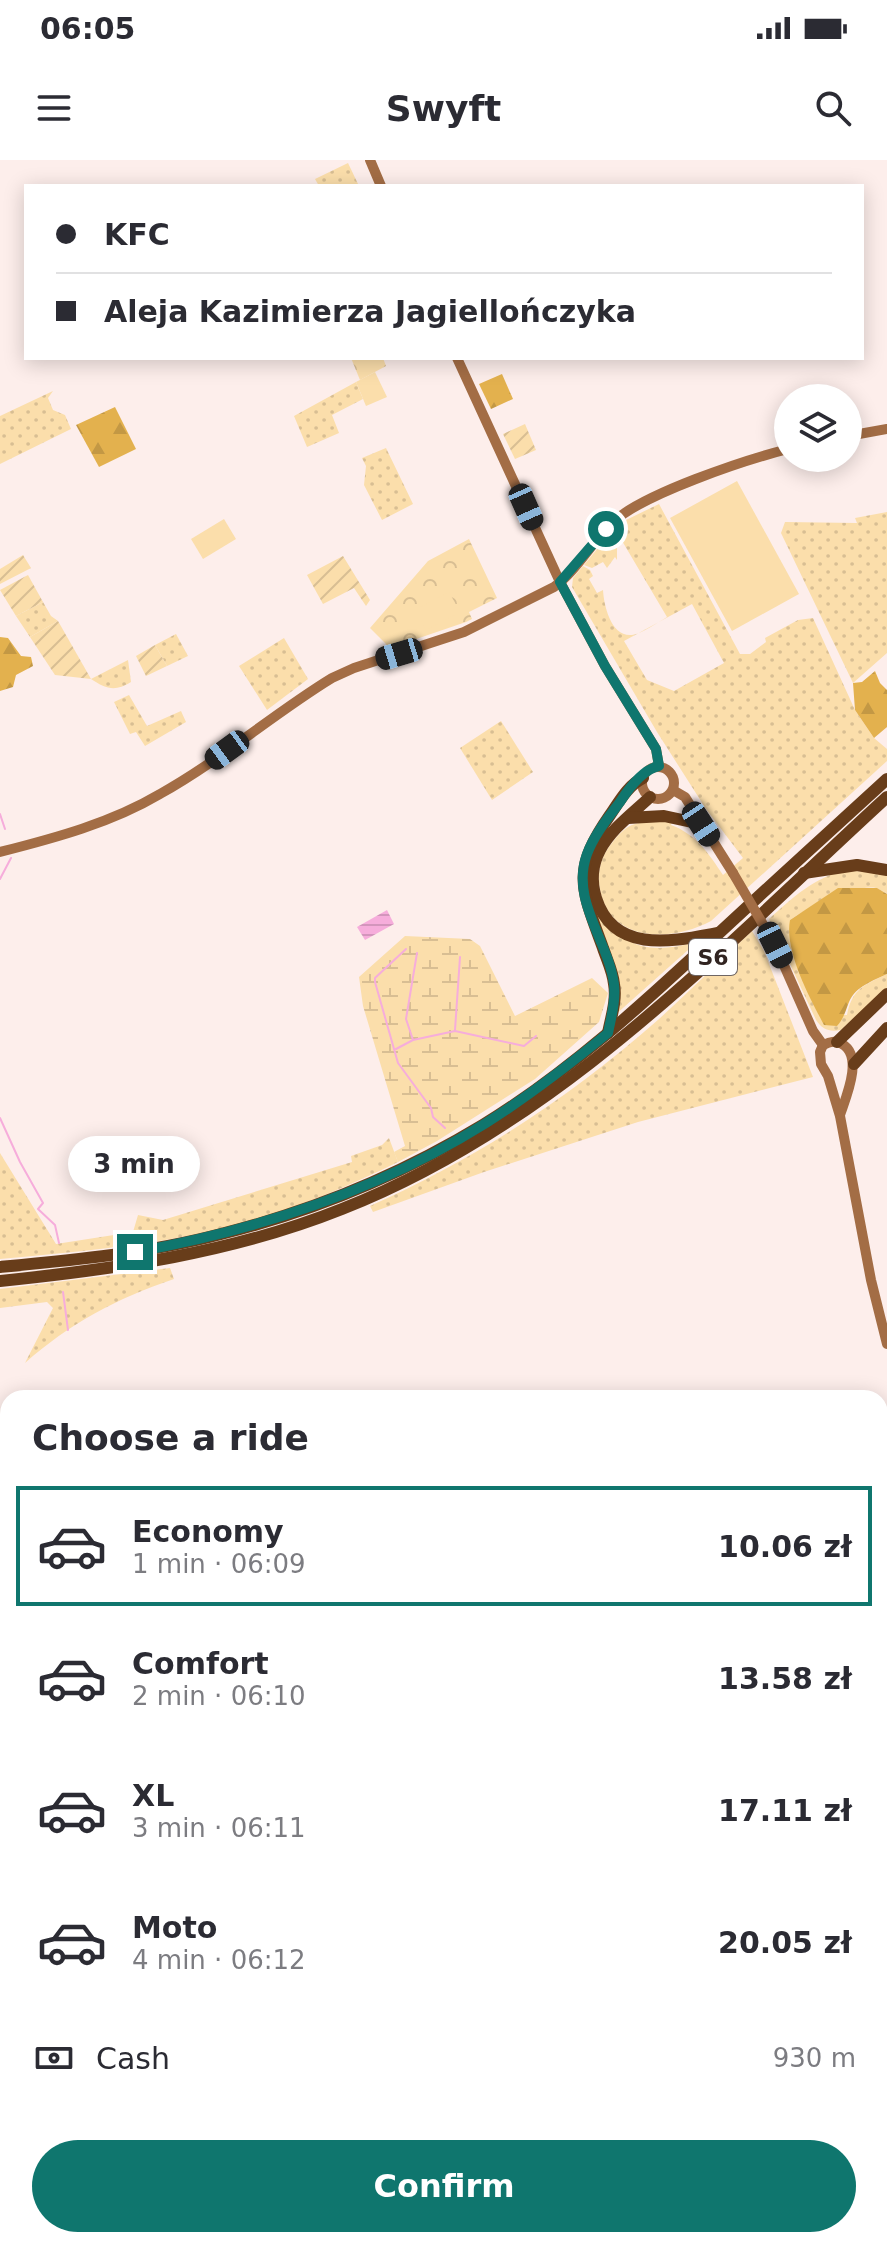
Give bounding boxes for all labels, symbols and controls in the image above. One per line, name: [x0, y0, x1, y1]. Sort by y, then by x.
text: 06:05: [40, 11, 136, 46]
icon: menu: [32, 86, 76, 130]
icon: search: [811, 86, 855, 130]
text: Swyft: [386, 88, 501, 129]
text: KFC: [104, 217, 170, 252]
text: Aleja Kazimierza Jagiellończyka: [104, 294, 636, 329]
map controls: [774, 384, 862, 472]
button: layers: [774, 384, 862, 472]
car: [505, 480, 547, 534]
route start: [588, 511, 624, 547]
car: [373, 636, 425, 672]
car: [201, 726, 253, 774]
car: [678, 797, 724, 851]
car: [754, 918, 796, 972]
road number: S6: [689, 939, 737, 975]
callout: 3 min: [69, 1136, 201, 1192]
text: 3 min: [93, 1149, 175, 1179]
route end: [117, 1234, 153, 1270]
text: Choose a ride: [32, 1417, 309, 1458]
icon: car: [36, 1510, 108, 1582]
text: Economy: [132, 1514, 284, 1549]
text: 10.06 zł: [718, 1529, 852, 1564]
text: 1 min · 06:09: [132, 1549, 306, 1579]
icon: car: [36, 1642, 108, 1714]
text: Comfort: [132, 1646, 269, 1681]
text: 13.58 zł: [718, 1661, 852, 1696]
text: 2 min · 06:10: [132, 1681, 306, 1711]
icon: car: [36, 1774, 108, 1846]
text: XL: [132, 1778, 174, 1813]
text: 17.11 zł: [718, 1793, 852, 1828]
text: 3 min · 06:11: [132, 1813, 306, 1843]
icon: car: [36, 1906, 108, 1978]
text: Moto: [132, 1910, 217, 1945]
text: 20.05 zł: [718, 1925, 852, 1960]
text: 4 min · 06:12: [132, 1945, 306, 1975]
icon: cash: [32, 2036, 76, 2080]
text: Cash: [96, 2041, 170, 2076]
text: 930 m: [773, 2043, 856, 2073]
button: Confirm: [32, 2140, 856, 2232]

